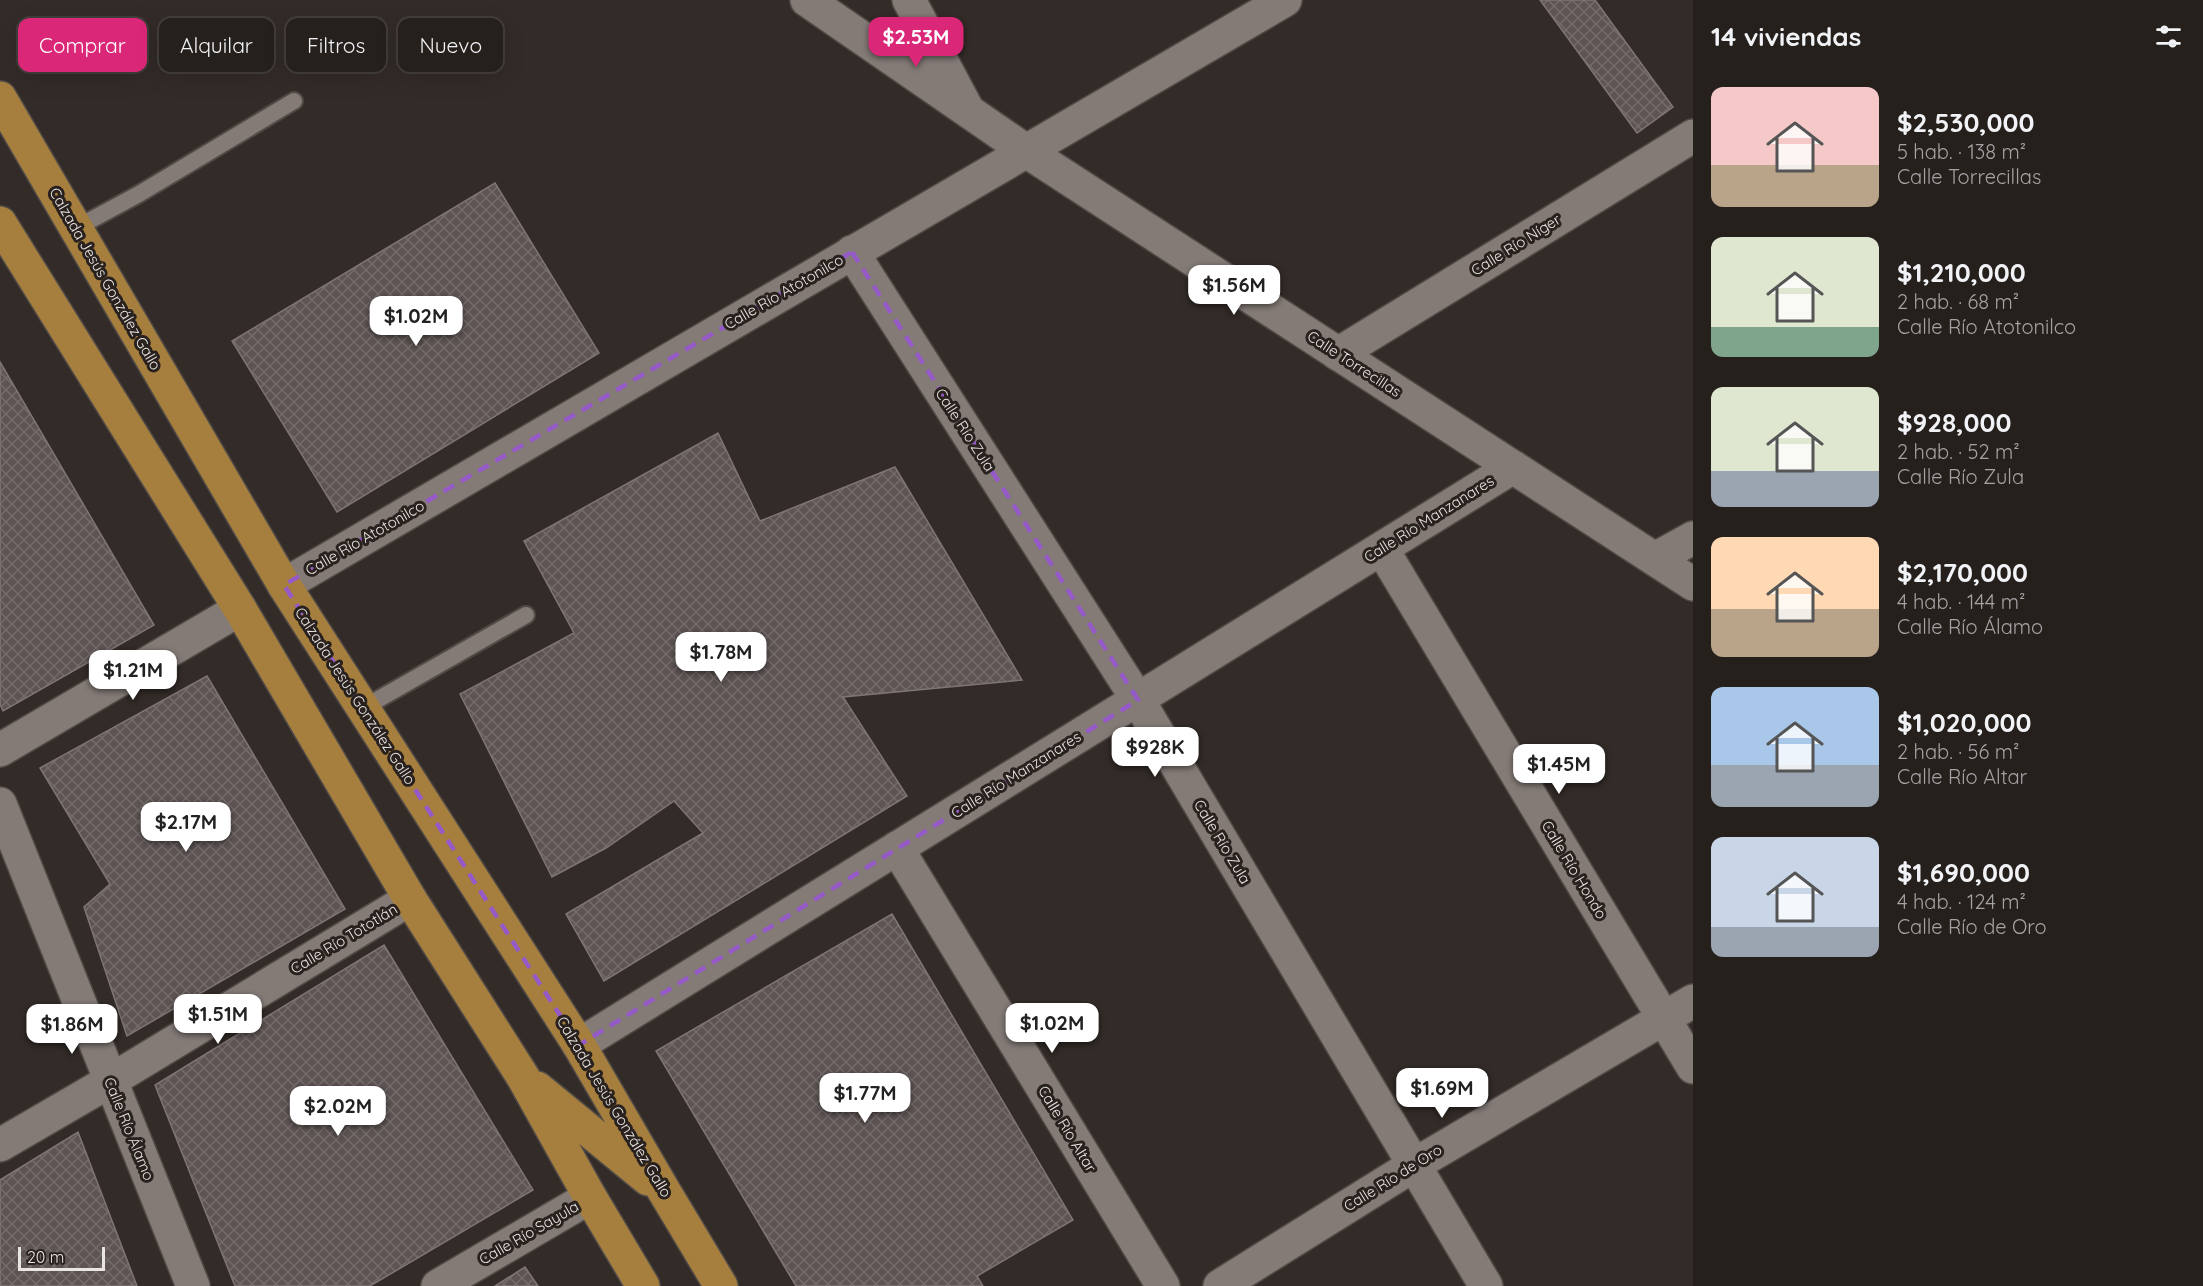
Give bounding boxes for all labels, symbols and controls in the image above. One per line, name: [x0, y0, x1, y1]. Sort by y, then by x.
pin: $2.53M: [867, 17, 965, 68]
chip: Comprar: [18, 18, 147, 72]
chip: Alquilar: [159, 18, 274, 72]
chip: Filtros: [286, 18, 386, 72]
chip: Nuevo: [398, 18, 503, 72]
text: 14 viviendas: [1711, 20, 1861, 53]
icon: filters: [2152, 20, 2185, 53]
text: $2.53M: [883, 24, 949, 49]
text: $2,530,000: [1897, 106, 2034, 139]
icon: home: [1759, 111, 1831, 183]
text: 5 hab. · 138 m²: [1897, 139, 2026, 164]
text: Calle Torrecillas: [1897, 164, 2041, 189]
street label: Calzada Jesús González Gallo: [45, 184, 166, 373]
street label: Calle Río Níger: [1467, 209, 1564, 280]
street label: Calle Río Atotonilco: [721, 250, 847, 333]
text: $1,210,000: [1897, 256, 2026, 289]
icon: home: [1759, 261, 1831, 333]
pin: $1.56M: [1185, 265, 1283, 316]
text: $1.56M: [1202, 272, 1266, 297]
text: 2 hab. · 68 m²: [1897, 289, 2019, 314]
pin: $1.02M: [367, 296, 465, 347]
text: $1.02M: [384, 303, 448, 328]
text: Calle Río Atotonilco: [1897, 314, 2076, 339]
street label: Calle Torrecillas: [1304, 326, 1405, 401]
street label: Calle Río Zula: [932, 385, 999, 475]
text: $928,000: [1897, 406, 2011, 439]
icon: home: [1759, 411, 1831, 483]
text: 2 hab. · 52 m²: [1897, 439, 2020, 464]
text: Calle Río Zula: [1897, 464, 2024, 489]
street label: Calle Río Manzanares: [1360, 471, 1497, 566]
street label: Calle Río Atotonilco: [302, 496, 428, 579]
text: $2,170,000: [1897, 556, 2028, 589]
icon: home: [1759, 561, 1831, 633]
text: 4 hab. · 144 m²: [1897, 589, 2025, 614]
street label: Calzada Jesús González Gallo: [291, 603, 420, 788]
text: Calle Río Álamo: [1897, 614, 2043, 639]
pin: $1.78M: [672, 632, 770, 683]
text: $1.78M: [689, 639, 753, 664]
pin: $1.21M: [84, 650, 182, 701]
text: $1.21M: [103, 657, 163, 682]
text: $1,020,000: [1897, 706, 2032, 739]
icon: home: [1759, 711, 1831, 783]
street label: Calle Río Manzanares: [947, 727, 1084, 822]
pin: $928K: [1113, 727, 1197, 778]
text: $928K: [1126, 734, 1184, 759]
text: 2 hab. · 56 m²: [1897, 739, 2019, 764]
pin: $1.45M: [1510, 744, 1608, 795]
text: $1.45M: [1527, 751, 1591, 776]
text: Calle Río Altar: [1897, 764, 2027, 789]
street label: Calle Río Zula: [1190, 796, 1255, 887]
pin: $2.17M: [137, 802, 235, 853]
text: $2.17M: [155, 809, 217, 834]
street label: Calle Río Hondo: [1538, 817, 1611, 922]
text: $1,690,000: [1897, 856, 2030, 889]
icon: home: [1759, 861, 1831, 933]
text: 4 hab. · 124 m²: [1897, 889, 2026, 914]
street label: Calle Río Tototlán: [287, 899, 401, 978]
text: Calle Río de Oro: [1897, 914, 2047, 939]
pin: $1.51M: [169, 994, 267, 1045]
text: $1.51M: [188, 1001, 248, 1026]
pin: $1.02M: [1003, 1003, 1101, 1054]
pin: $1.86M: [23, 1004, 121, 1055]
text: $1.02M: [1020, 1010, 1084, 1035]
text: $1.86M: [40, 1011, 104, 1036]
street label: Calzada Jesús González Gallo: [553, 1013, 676, 1201]
pin: $1.69M: [1393, 1068, 1491, 1119]
pin: $1.77M: [816, 1073, 914, 1124]
street label: Calle Río Álamo: [100, 1074, 159, 1183]
text: $1.69M: [1410, 1075, 1474, 1100]
text: $1.77M: [833, 1080, 897, 1105]
street label: Calle Río Altar: [1034, 1082, 1101, 1176]
pin: $2.02M: [289, 1086, 387, 1137]
text: $2.02M: [304, 1093, 372, 1118]
street label: Calle Río de Oro: [1340, 1140, 1445, 1215]
street label: Calle Río Sayula: [476, 1196, 582, 1269]
scale bar: [18, 1244, 105, 1272]
text: 20 m: [27, 1247, 64, 1267]

